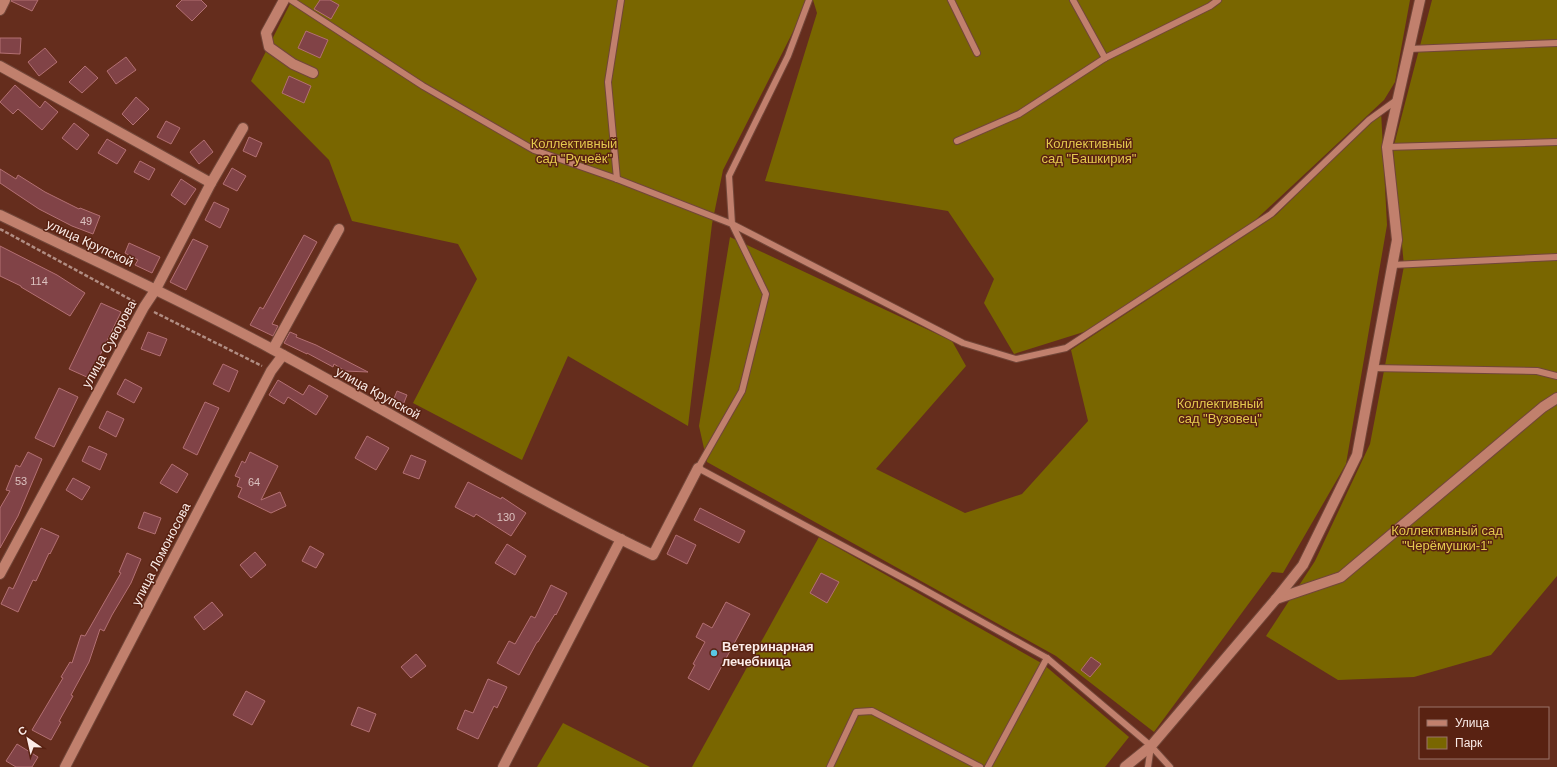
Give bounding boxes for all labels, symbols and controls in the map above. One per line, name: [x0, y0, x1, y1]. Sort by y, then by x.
park label: Коллективный сад "Ручеёк": [531, 136, 617, 166]
park label: Коллективный сад "Башкирия": [1042, 136, 1137, 166]
house number: 49: [80, 215, 92, 227]
street label: улица Крупской: [44, 216, 136, 270]
house number: 114: [30, 275, 48, 287]
street label: улица Суворова: [79, 297, 140, 390]
street label: улица Крупской: [333, 364, 423, 422]
park label: Коллективный сад "Вузовец": [1177, 396, 1263, 426]
house number: 53: [15, 475, 27, 487]
house number: 64: [248, 476, 260, 488]
street label: улица Ломоносова: [129, 499, 194, 608]
house number: 130: [497, 511, 515, 523]
park label: Коллективный сад "Черёмушки-1": [1391, 523, 1503, 553]
place label: Ветеринарная лечебница: [722, 639, 814, 669]
marker: Ветеринарная лечебница: [709, 648, 719, 658]
legend: [1419, 707, 1549, 759]
text: Улица: [1455, 716, 1489, 730]
north arrow: [8, 719, 48, 759]
text: С: [16, 723, 29, 738]
text: Парк: [1455, 736, 1483, 750]

